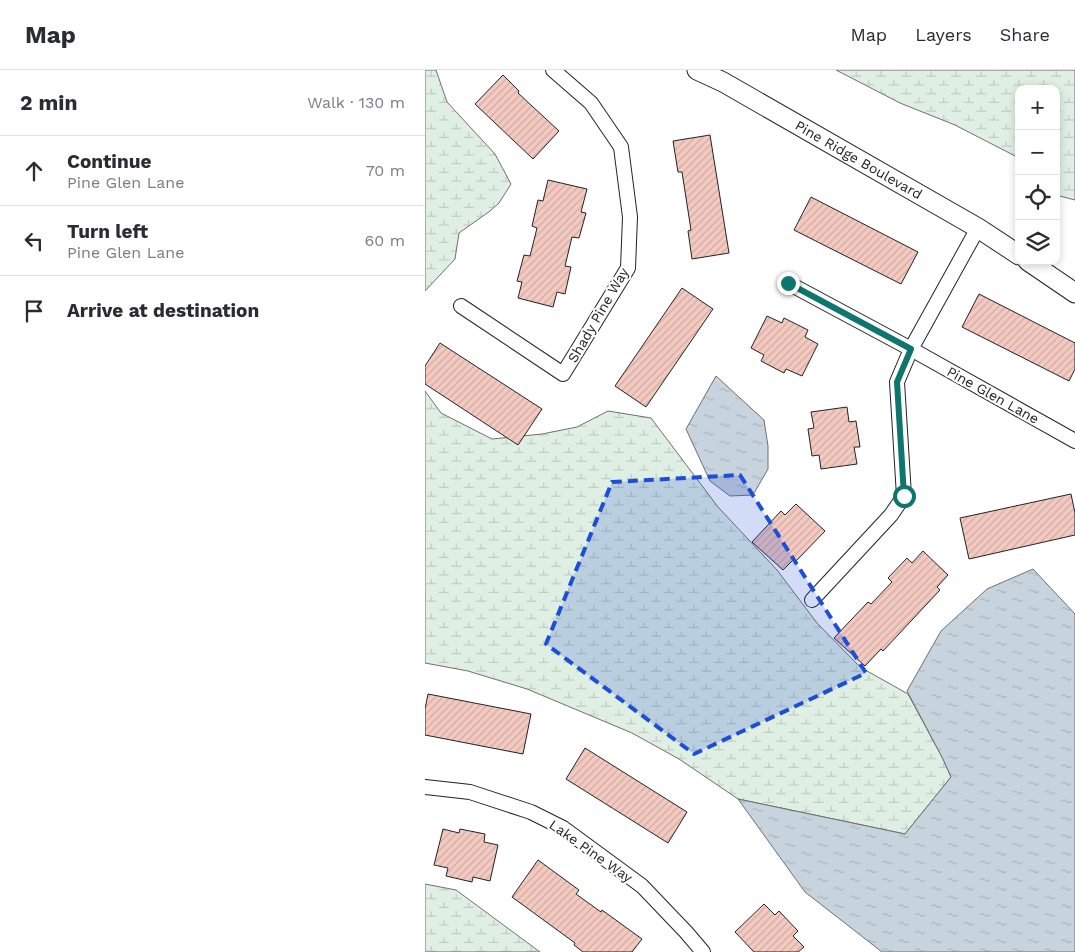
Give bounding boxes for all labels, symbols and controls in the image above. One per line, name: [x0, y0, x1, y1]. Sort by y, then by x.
text: Map: [25, 21, 76, 49]
text: Map: [850, 24, 887, 45]
text: Layers: [915, 24, 972, 45]
text: Share: [1000, 24, 1050, 45]
map controls: [1015, 85, 1060, 265]
button: +: [1015, 85, 1060, 130]
text: 2 min: [20, 90, 77, 115]
text: Walk · 130 m: [307, 93, 405, 112]
street label: Pine Ridge Boulevard: [792, 117, 925, 202]
button: −: [1015, 130, 1060, 175]
text: Continue: [67, 150, 151, 173]
icon: ahead: [20, 157, 48, 185]
text: 70 m: [366, 161, 405, 180]
text: Pine Glen Lane: [67, 173, 184, 192]
button: locate: [1015, 175, 1060, 220]
text: Turn left: [67, 220, 148, 243]
button: layers: [1015, 220, 1060, 265]
icon: left: [20, 227, 48, 255]
text: 60 m: [365, 231, 405, 250]
text: Pine Glen Lane: [67, 243, 184, 262]
street label: Shady Pine Way: [564, 264, 632, 365]
route end: [777, 272, 800, 295]
icon: arrive: [20, 297, 48, 325]
text: Arrive at destination: [67, 299, 259, 322]
street label: Pine Glen Lane: [944, 363, 1042, 427]
route start: [893, 485, 916, 508]
street label: Lake Pine Way: [546, 816, 636, 886]

